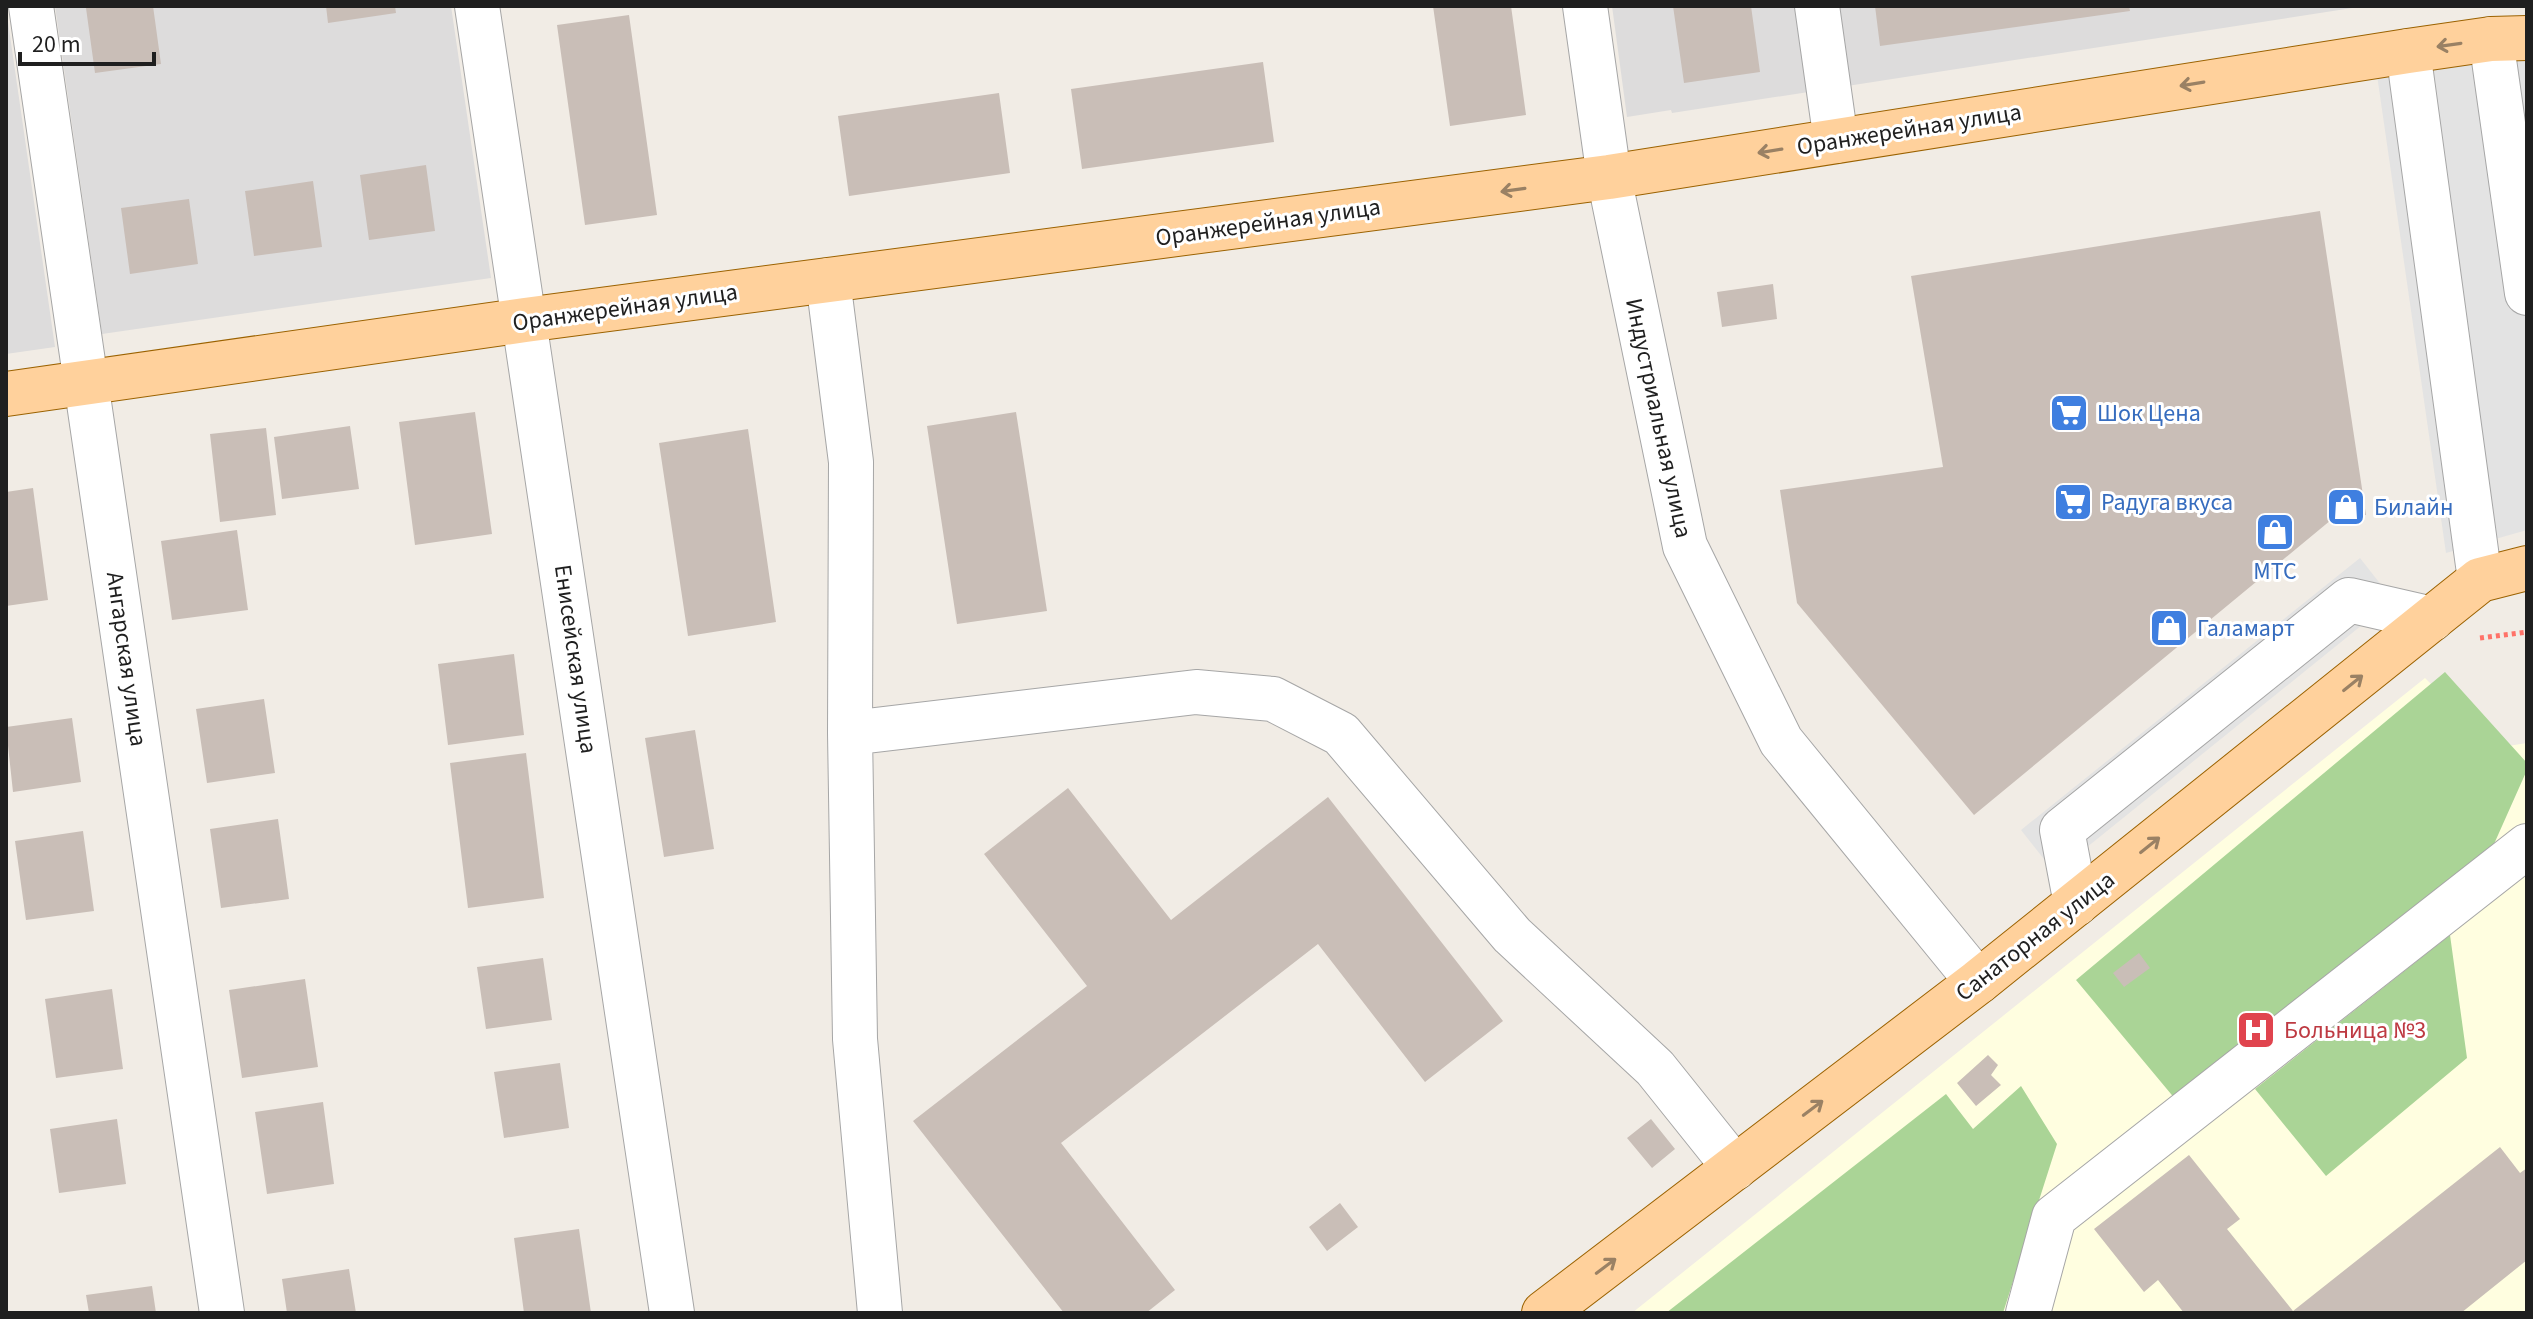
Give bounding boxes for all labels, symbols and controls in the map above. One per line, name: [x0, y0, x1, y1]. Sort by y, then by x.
scale bar: [20, 16, 154, 66]
text: 20 m: [32, 27, 81, 62]
one-way arrow: [2437, 38, 2463, 53]
one-way arrow: [2180, 78, 2206, 93]
street label: Оранжерейная улица: [1794, 94, 2024, 165]
one-way arrow: [1758, 145, 1783, 160]
one-way arrow: [1501, 183, 1526, 198]
street label: Оранжерейная улица: [1153, 189, 1383, 256]
street label: Оранжерейная улица: [510, 274, 740, 341]
street label: Индустриальная улица: [1616, 295, 1701, 541]
supermarket icon: Шок Цена: [2048, 392, 2090, 434]
place label: Шок Цена: [2097, 396, 2201, 431]
supermarket icon: Радуга вкуса: [2052, 481, 2094, 523]
place label: Радуга вкуса: [2101, 485, 2233, 520]
shop icon: Билайн: [2325, 486, 2367, 528]
place label: Билайн: [2374, 490, 2453, 525]
shop icon: МТС: [2254, 511, 2296, 553]
place label: МТС: [2253, 554, 2297, 589]
street label: Енисейская улица: [545, 562, 606, 756]
street label: Ангарская улица: [97, 570, 156, 749]
shop icon: Галамарт: [2148, 607, 2190, 649]
place label: Галамарт: [2197, 611, 2295, 646]
one-way arrow: [2342, 674, 2363, 691]
one-way arrow: [2139, 836, 2160, 853]
street label: Санаторная улица: [1948, 863, 2122, 1010]
hospital icon: Больница №3: [2235, 1009, 2277, 1051]
place label: Больница №3: [2284, 1013, 2426, 1048]
one-way arrow: [1801, 1100, 1823, 1117]
one-way arrow: [1595, 1257, 1616, 1274]

